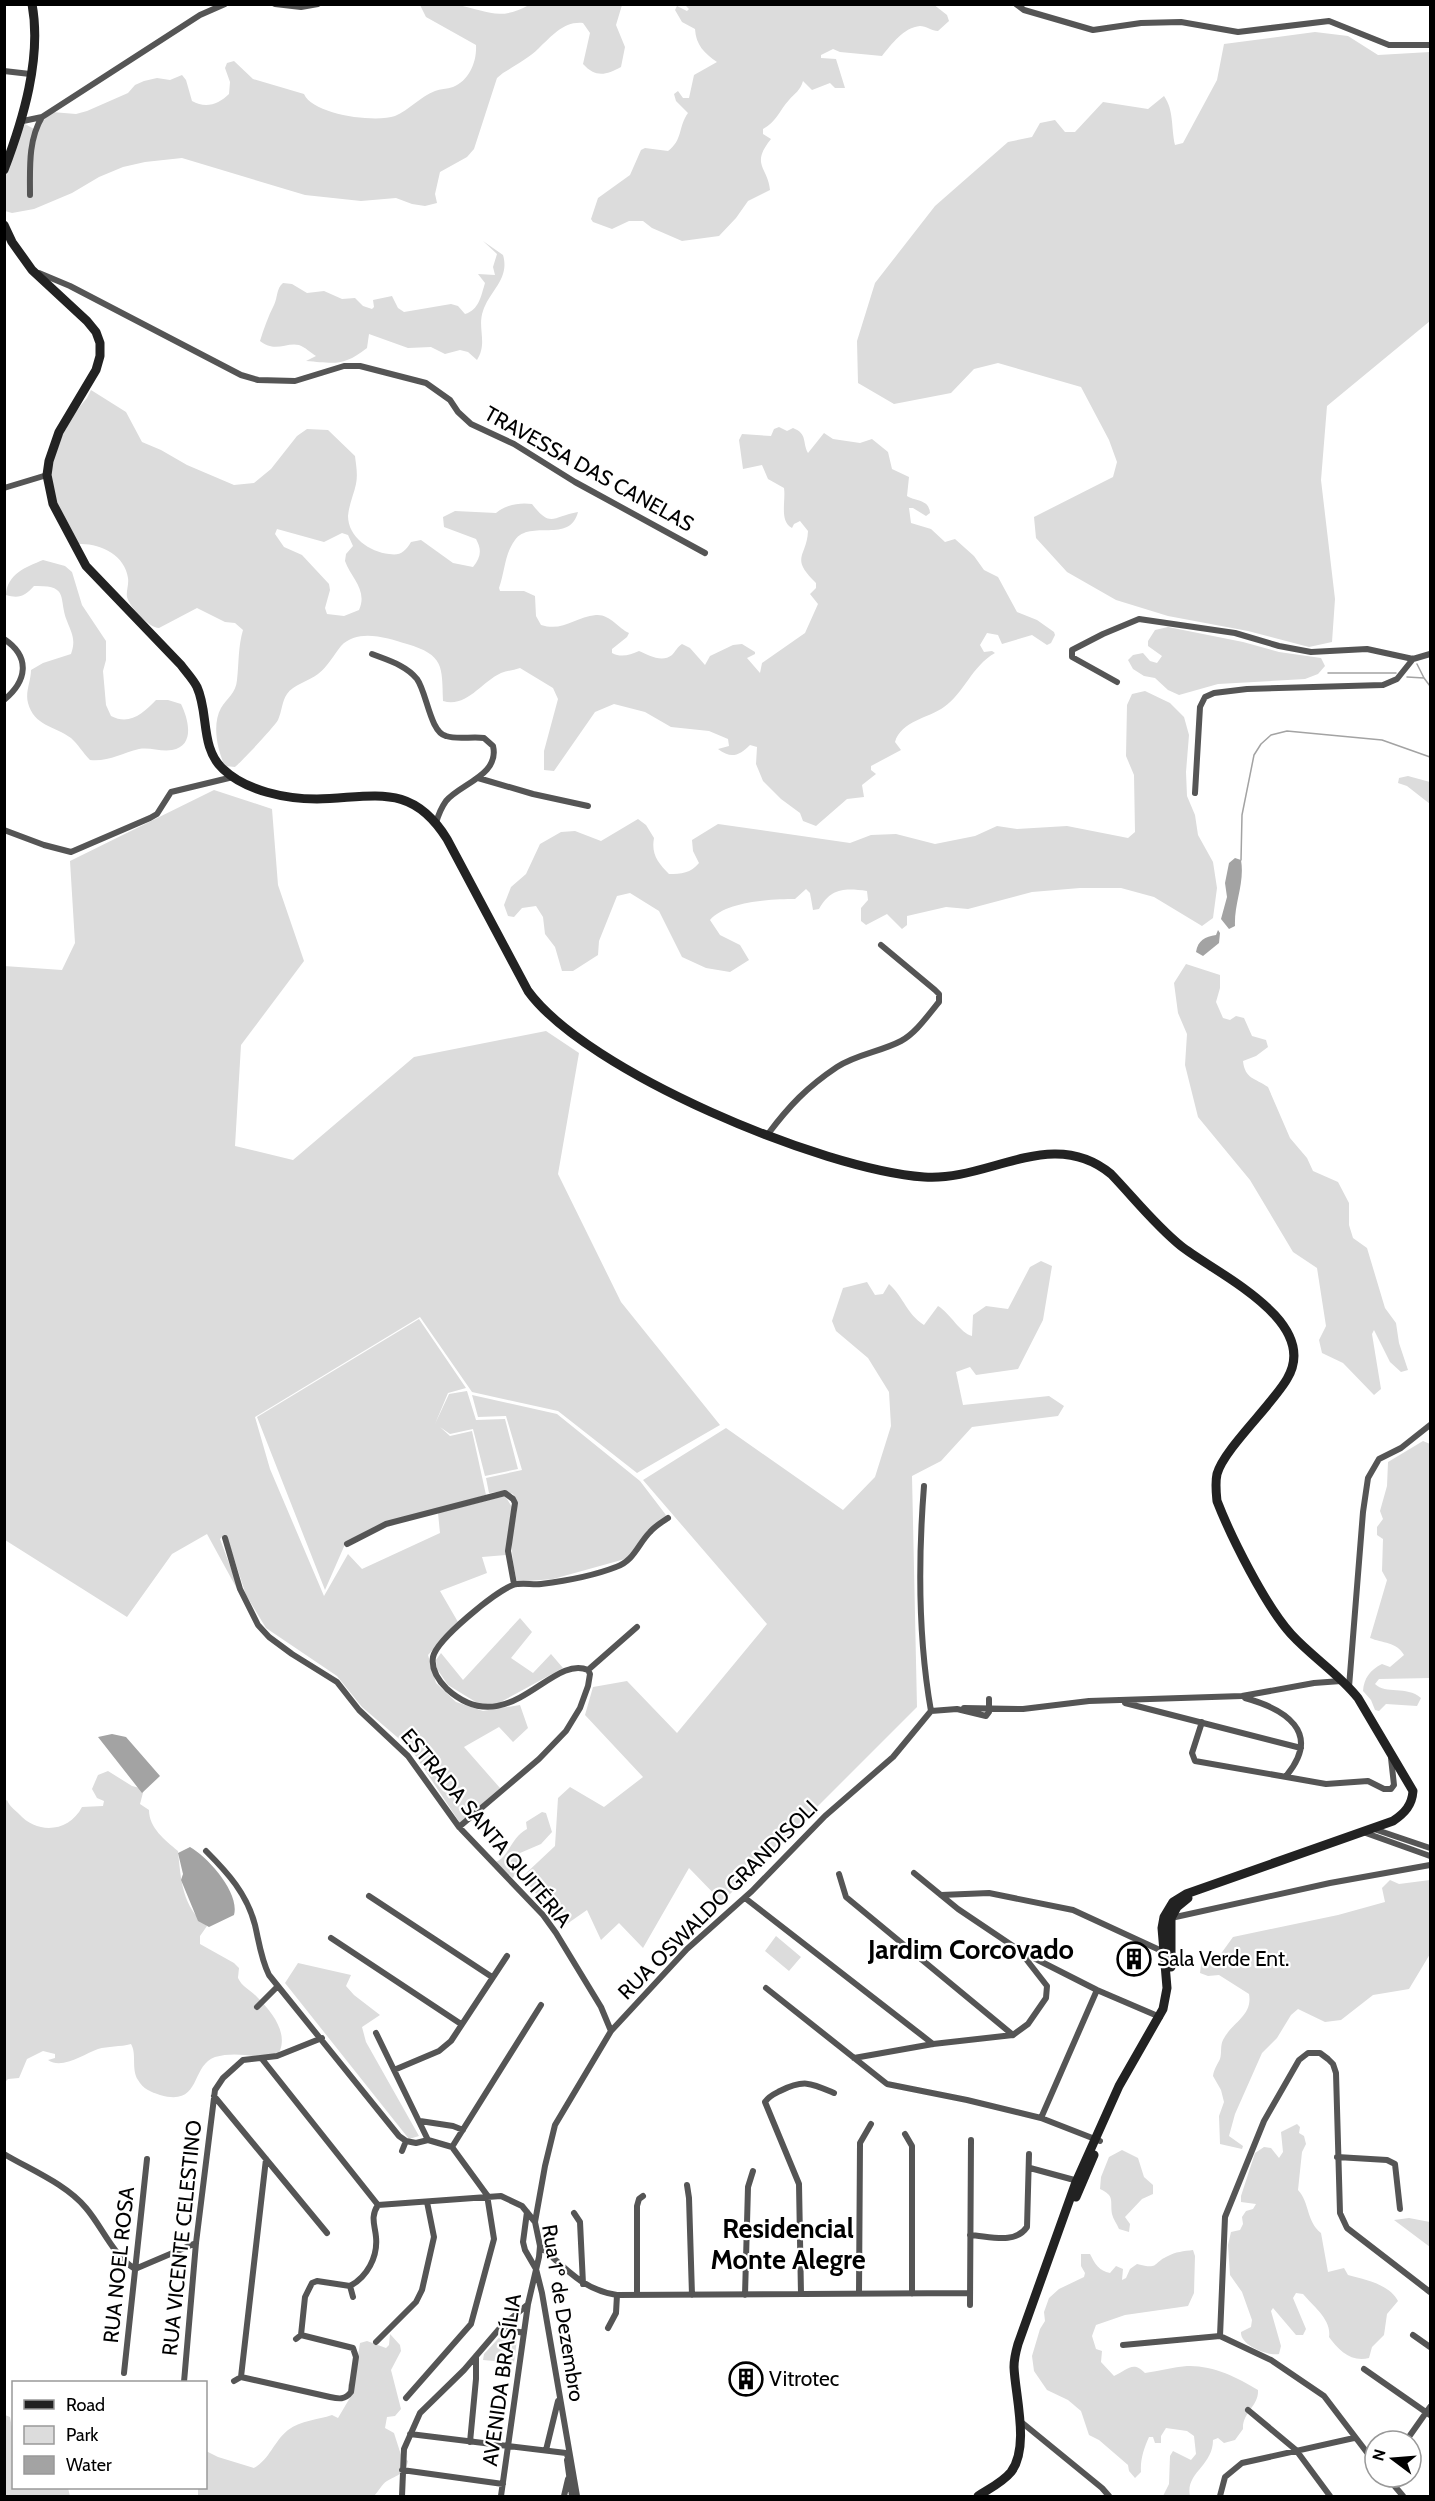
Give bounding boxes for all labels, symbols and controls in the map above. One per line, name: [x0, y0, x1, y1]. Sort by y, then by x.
street label: TRAVESSA DAS CANELAS: [480, 401, 698, 537]
street label: ESTRADA SANTA QUITÉRIA: [396, 1723, 577, 1932]
street label: RUA OSWALDO GRANDISOLI: [613, 1795, 823, 2005]
district label: Jardim Corcovado: [867, 1933, 1074, 1966]
building icon: Sala Verde Ent.: [1116, 1941, 1152, 1977]
place label: Sala Verde Ent.: [1157, 1946, 1289, 1971]
street label: RUA VICENTE CELESTINO: [157, 2119, 206, 2357]
street label: RUA NOEL ROSA: [98, 2185, 139, 2344]
district label: Residencial Monte Alegre: [710, 2212, 866, 2276]
street label: Rua 1º de Dezembro: [537, 2223, 590, 2403]
street label: AVENIDA BRASÍLIA: [477, 2292, 526, 2468]
building icon: Vitrotec: [728, 2361, 764, 2397]
place label: Vitrotec: [769, 2366, 839, 2391]
legend: [12, 2381, 207, 2489]
text: Road: [66, 2394, 105, 2416]
text: Park: [66, 2424, 99, 2446]
north arrow: [1363, 2429, 1423, 2489]
text: N: [1368, 2447, 1390, 2463]
text: Water: [66, 2454, 112, 2476]

